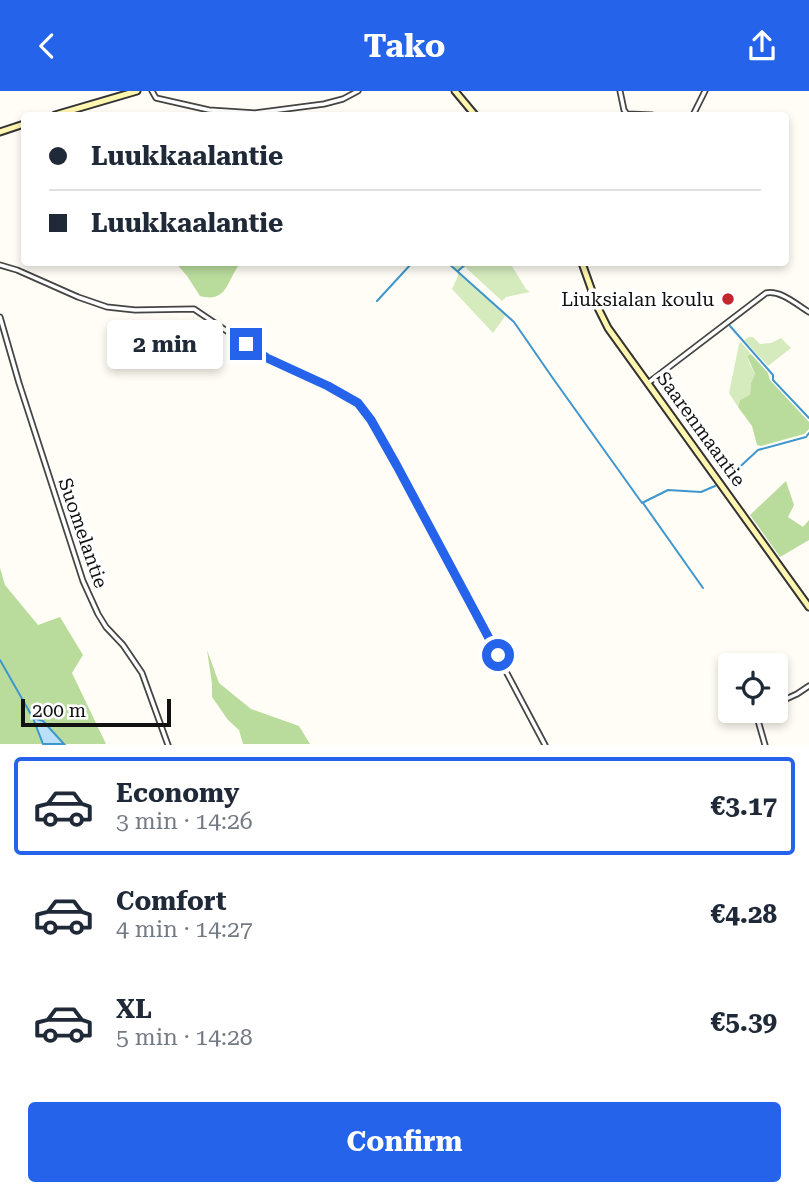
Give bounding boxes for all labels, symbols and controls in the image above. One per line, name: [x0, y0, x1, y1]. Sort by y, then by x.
icon: back: [28, 27, 66, 65]
text: Tako: [364, 27, 445, 65]
icon: share: [743, 27, 781, 65]
text: Luukkaalantie: [91, 141, 283, 171]
text: Luukkaalantie: [91, 208, 283, 238]
place label: Liuksialan koulu: [561, 288, 714, 311]
marker: Liuksialan koulu: [720, 291, 736, 307]
callout: 2 min: [106, 320, 222, 369]
route end: [230, 328, 262, 360]
text: 2 min: [133, 331, 197, 358]
street label: Saarenmaantie: [652, 367, 750, 491]
street label: Suomelantie: [53, 475, 113, 591]
route start: [482, 639, 514, 671]
map controls: [718, 653, 788, 723]
button: locate: [718, 653, 788, 723]
scale bar: [21, 695, 172, 727]
text: 200 m: [32, 699, 86, 722]
icon: car: [32, 775, 95, 838]
text: Economy: [116, 778, 239, 808]
text: €3.17: [711, 791, 777, 821]
text: 3 min · 14:26: [116, 808, 253, 835]
icon: car: [32, 883, 95, 946]
text: Comfort: [116, 886, 226, 916]
text: €4.28: [711, 899, 777, 929]
text: 4 min · 14:27: [116, 916, 253, 943]
icon: car: [32, 991, 95, 1054]
text: XL: [116, 994, 152, 1024]
text: €5.39: [711, 1007, 777, 1037]
text: 5 min · 14:28: [116, 1024, 253, 1051]
button: Confirm: [28, 1102, 781, 1182]

